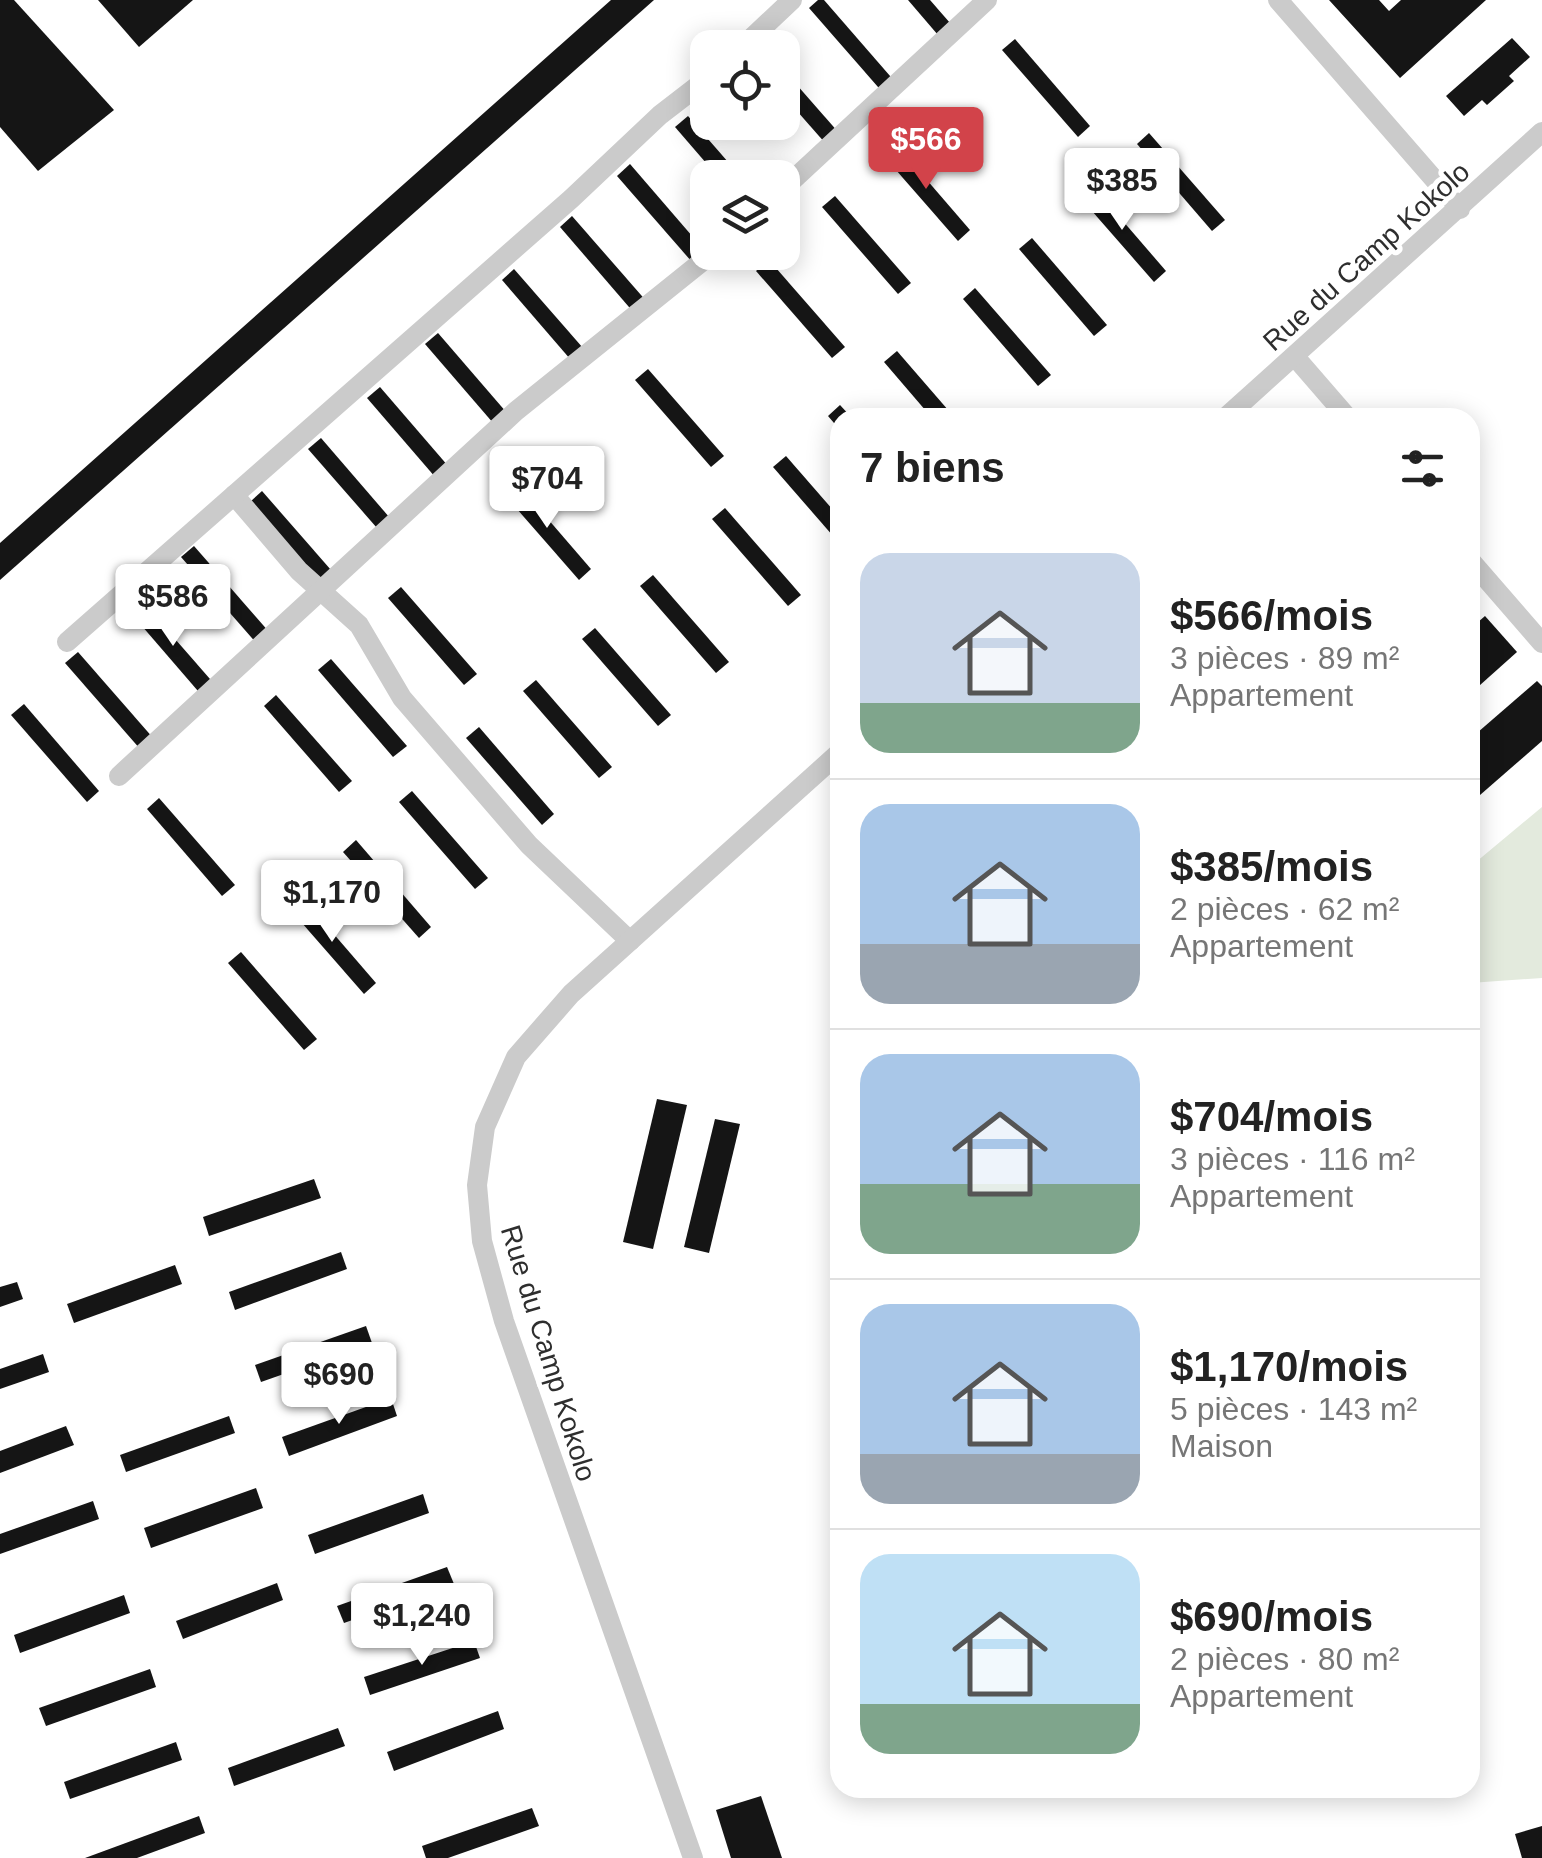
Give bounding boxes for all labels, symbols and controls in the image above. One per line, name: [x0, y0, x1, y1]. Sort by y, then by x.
map controls: [690, 30, 800, 270]
button: locate: [690, 30, 800, 140]
pin: $566: [867, 107, 985, 192]
text: $566: [890, 121, 962, 157]
pin: $385: [1063, 148, 1181, 233]
street label: Rue du Camp Kokolo: [1257, 156, 1476, 357]
button: layers: [690, 160, 800, 270]
text: $385: [1086, 162, 1158, 198]
icon: filters: [1395, 441, 1450, 496]
text: 7 biens: [860, 444, 1005, 491]
pin: $704: [488, 446, 606, 531]
text: $704: [511, 460, 583, 496]
pin: $586: [114, 564, 232, 649]
text: $586: [137, 578, 209, 614]
text: $566/mois: [1170, 592, 1373, 639]
icon: home: [940, 593, 1060, 713]
text: 3 pièces · 89 m²: [1170, 640, 1399, 676]
text: Appartement: [1170, 677, 1353, 713]
text: $385/mois: [1170, 843, 1373, 890]
icon: home: [940, 844, 1060, 964]
pin: $1,170: [251, 860, 413, 945]
text: $1,170: [283, 874, 381, 910]
text: 2 pièces · 62 m²: [1170, 891, 1399, 927]
text: Appartement: [1170, 928, 1353, 964]
text: $704/mois: [1170, 1093, 1373, 1140]
icon: home: [940, 1094, 1060, 1214]
text: 3 pièces · 116 m²: [1170, 1141, 1415, 1177]
text: Appartement: [1170, 1178, 1353, 1214]
street label: Rue du Camp Kokolo: [495, 1221, 602, 1485]
pin: $690: [280, 1342, 398, 1427]
text: $1,170/mois: [1170, 1343, 1408, 1390]
icon: home: [940, 1344, 1060, 1464]
text: $690: [303, 1356, 375, 1392]
text: 5 pièces · 143 m²: [1170, 1391, 1417, 1427]
text: Maison: [1170, 1428, 1273, 1464]
pin: $1,240: [341, 1583, 503, 1668]
text: $690/mois: [1170, 1593, 1373, 1640]
icon: home: [940, 1594, 1060, 1714]
text: $1,240: [373, 1597, 471, 1633]
text: 2 pièces · 80 m²: [1170, 1641, 1399, 1677]
text: Appartement: [1170, 1678, 1353, 1714]

